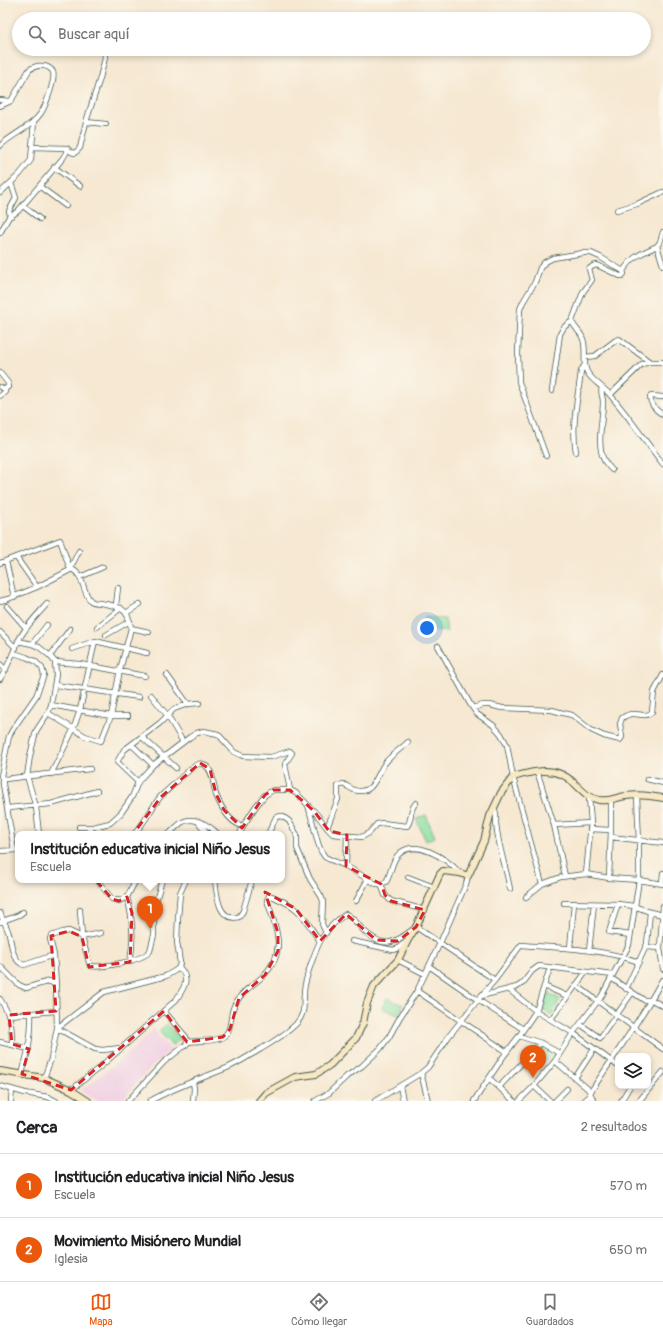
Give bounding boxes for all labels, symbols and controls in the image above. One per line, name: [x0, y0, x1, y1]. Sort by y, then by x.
search box: [12, 12, 651, 56]
icon: search: [26, 23, 48, 45]
text: Buscar aquí: [58, 25, 130, 44]
your location: [417, 618, 437, 638]
popup: [15, 831, 285, 883]
text: Institución educativa inicial Niño Jesus: [30, 840, 270, 859]
text: Escuela: [30, 859, 71, 875]
pin: 1: [137, 896, 163, 929]
pin: 2: [520, 1045, 546, 1078]
map controls: [615, 1053, 651, 1089]
button: layers: [615, 1053, 651, 1089]
text: Cerca: [16, 1117, 57, 1138]
text: 2 resultados: [581, 1119, 647, 1135]
text: Institución educativa inicial Niño Jesus: [54, 1168, 294, 1187]
text: 1: [26, 1178, 32, 1194]
text: 570 m: [610, 1178, 647, 1194]
text: Escuela: [54, 1187, 95, 1203]
text: Movimiento Misiónero Mundial: [54, 1232, 241, 1251]
text: 2: [25, 1242, 33, 1258]
text: 650 m: [609, 1242, 647, 1258]
text: Iglesia: [54, 1251, 88, 1267]
tab: Mapa: [89, 1291, 113, 1328]
tab: Cómo llegar: [291, 1291, 347, 1328]
tab: Guardados: [526, 1291, 574, 1328]

